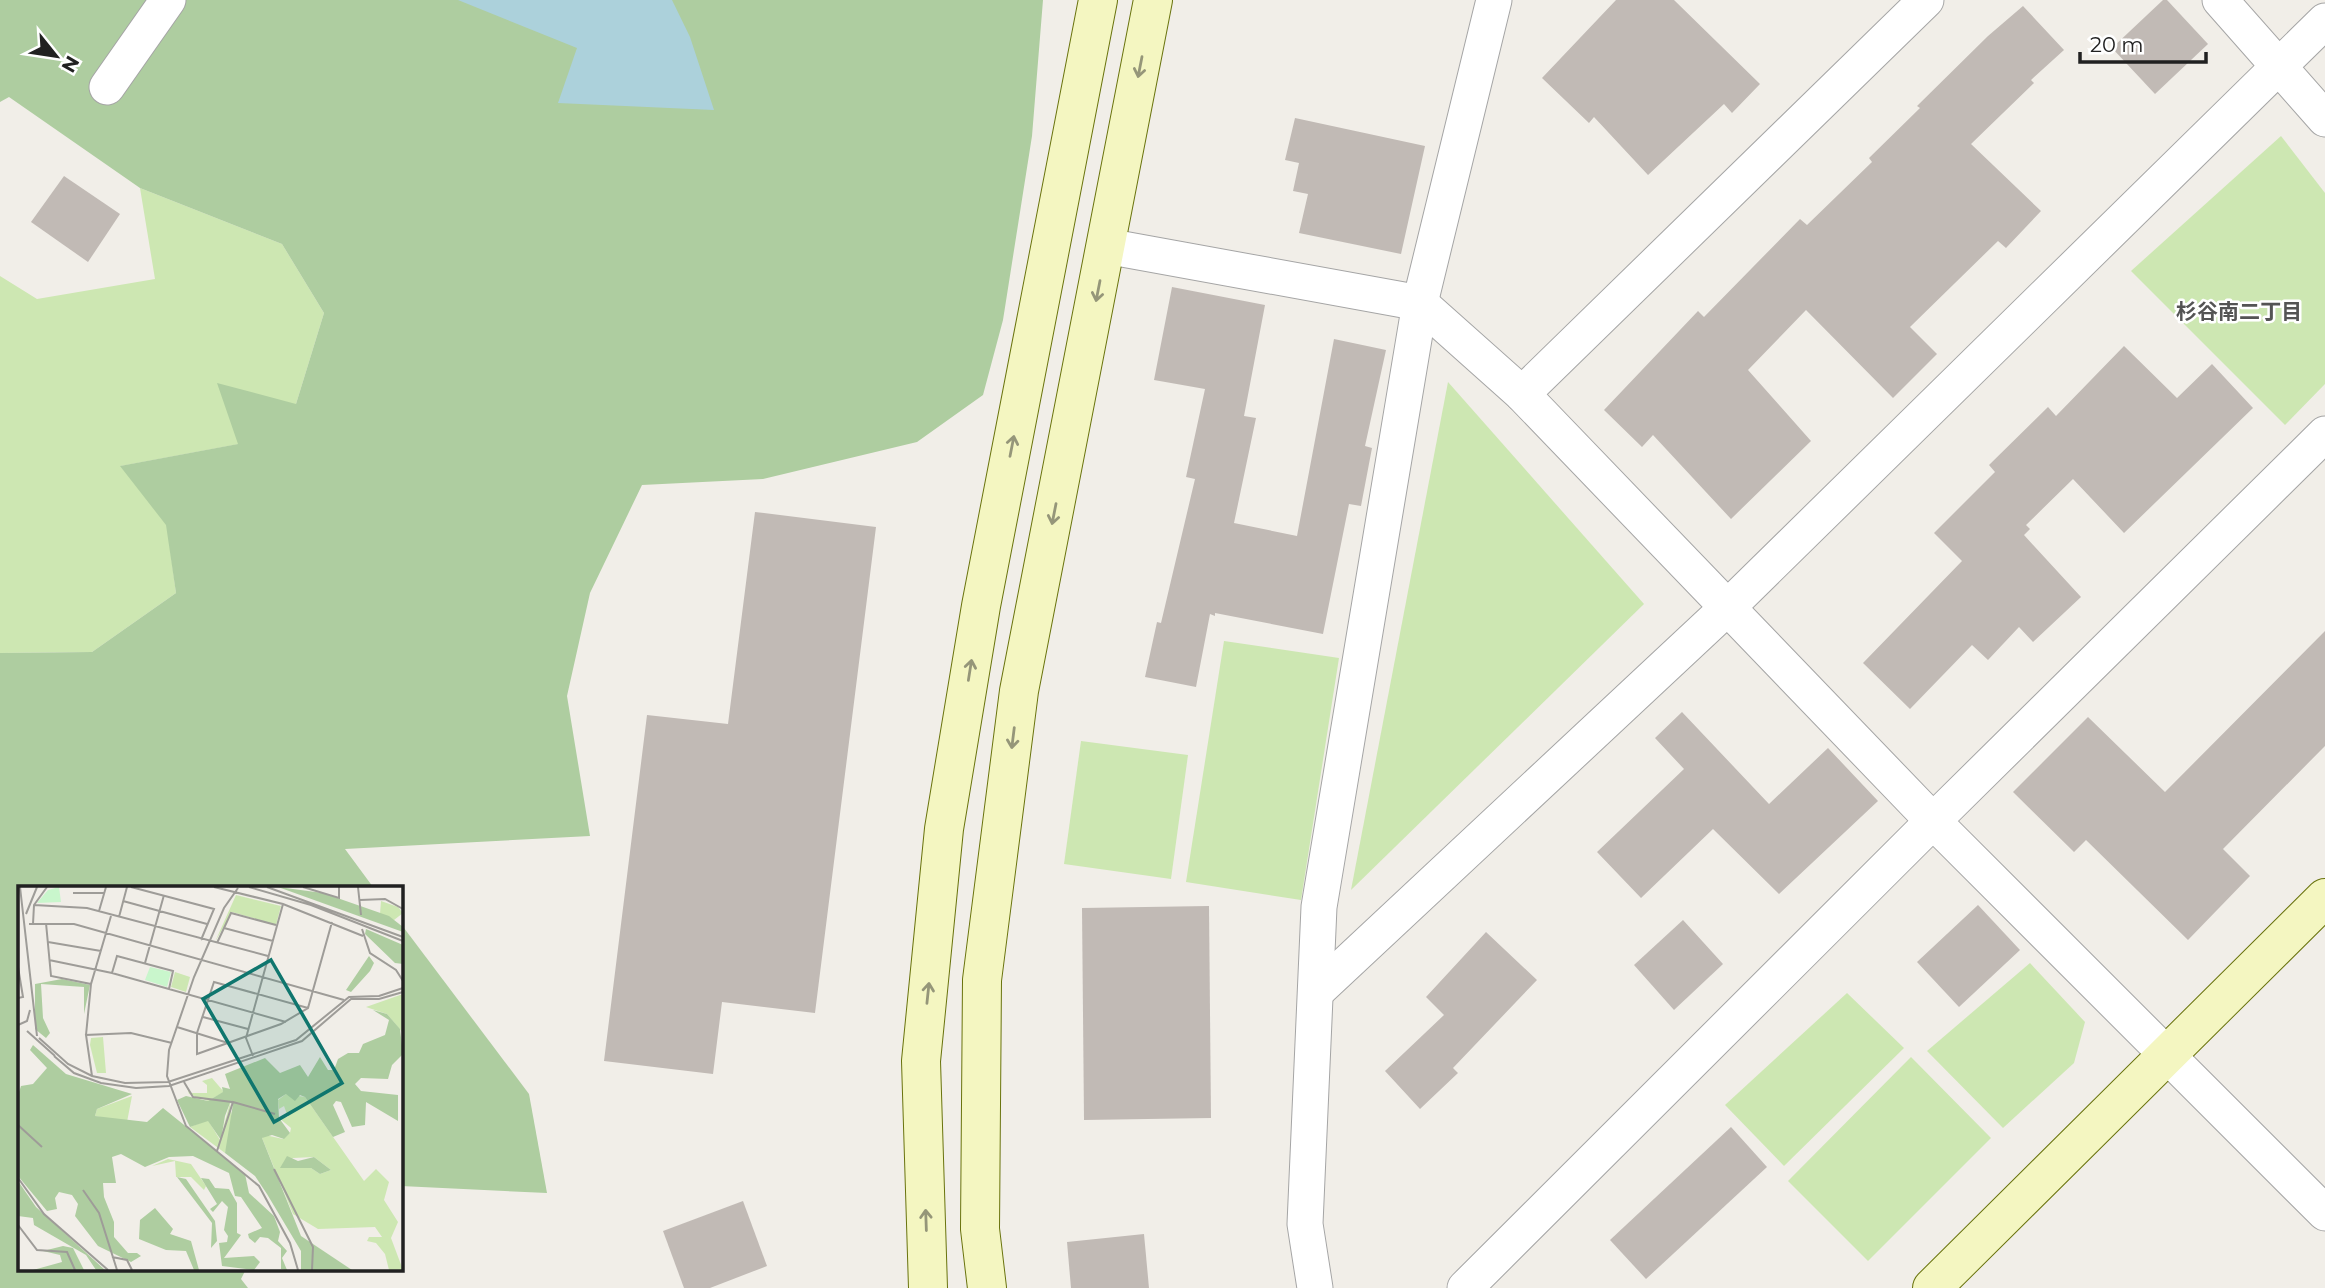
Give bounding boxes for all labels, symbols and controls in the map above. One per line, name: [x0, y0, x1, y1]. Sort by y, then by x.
north arrow: [21, 21, 91, 91]
scale bar: [2080, 21, 2206, 65]
text: 20 m: [2090, 32, 2144, 57]
text: N: [56, 52, 84, 77]
one-way arrow: [1133, 55, 1147, 78]
one-way arrow: [1090, 279, 1104, 302]
district label: 杉谷南二丁目: [2176, 299, 2302, 324]
one-way arrow: [1005, 436, 1019, 458]
one-way arrow: [1047, 502, 1060, 525]
one-way arrow: [964, 659, 977, 682]
one-way arrow: [1007, 726, 1020, 748]
inset map: [18, 886, 402, 1270]
one-way arrow: [922, 982, 935, 1004]
one-way arrow: [919, 1209, 933, 1232]

